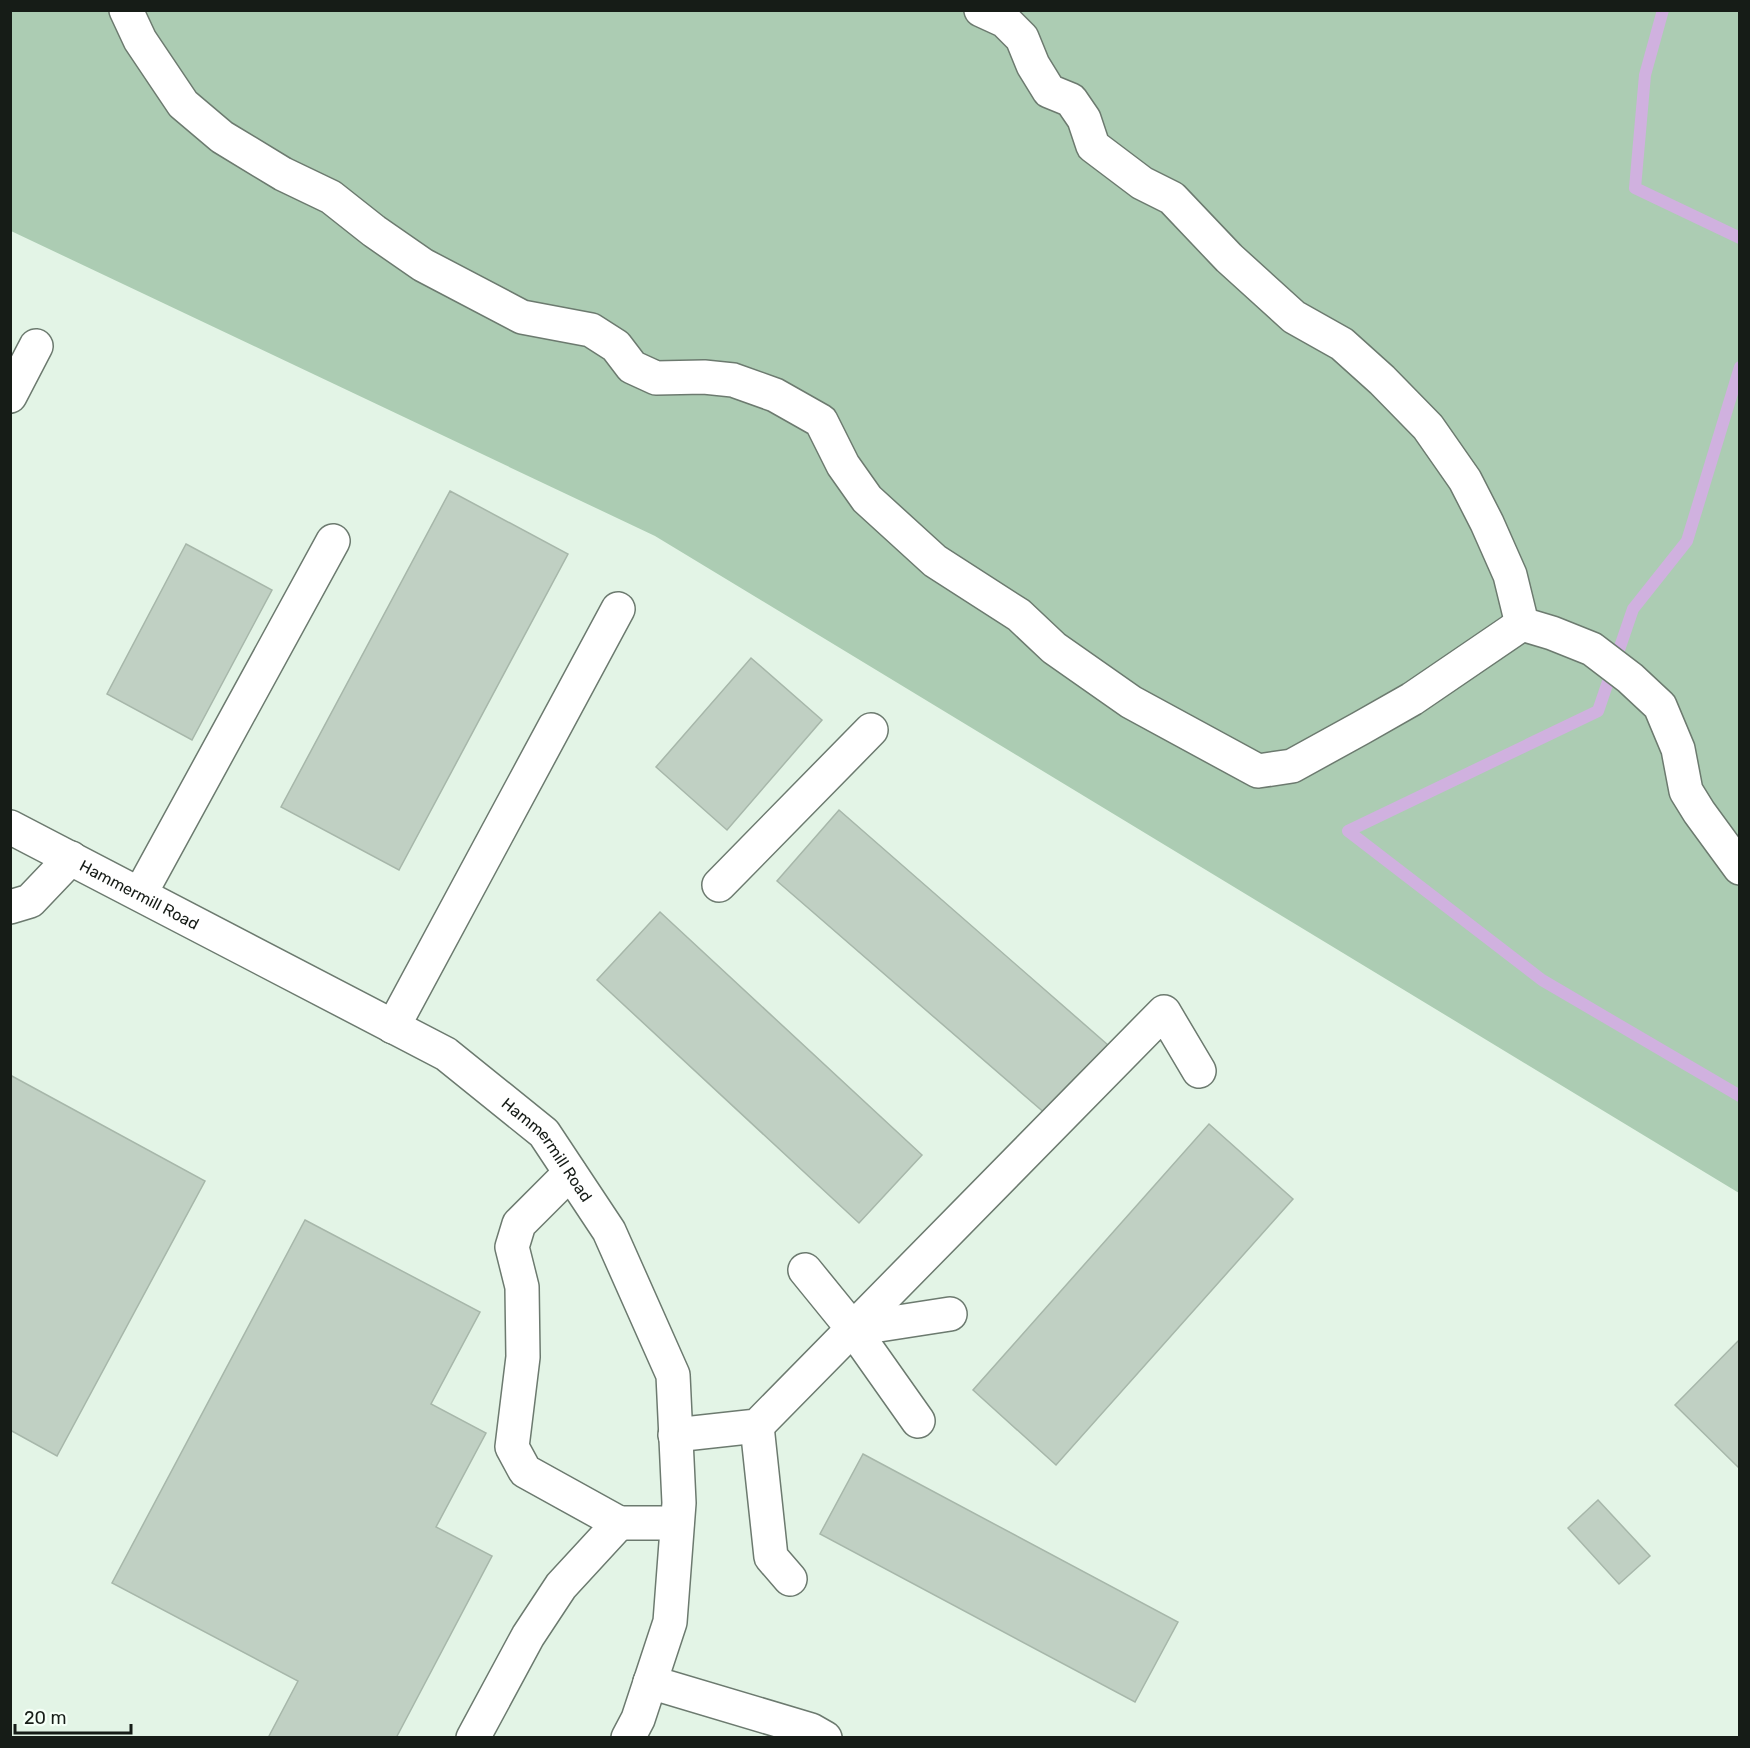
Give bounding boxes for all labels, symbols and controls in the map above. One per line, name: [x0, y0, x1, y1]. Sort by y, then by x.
street label: Hammermill Road: [77, 856, 202, 934]
street label: Hammermill Road: [498, 1094, 596, 1205]
scale bar: [15, 1697, 130, 1735]
text: 20 m: [24, 1707, 66, 1729]

